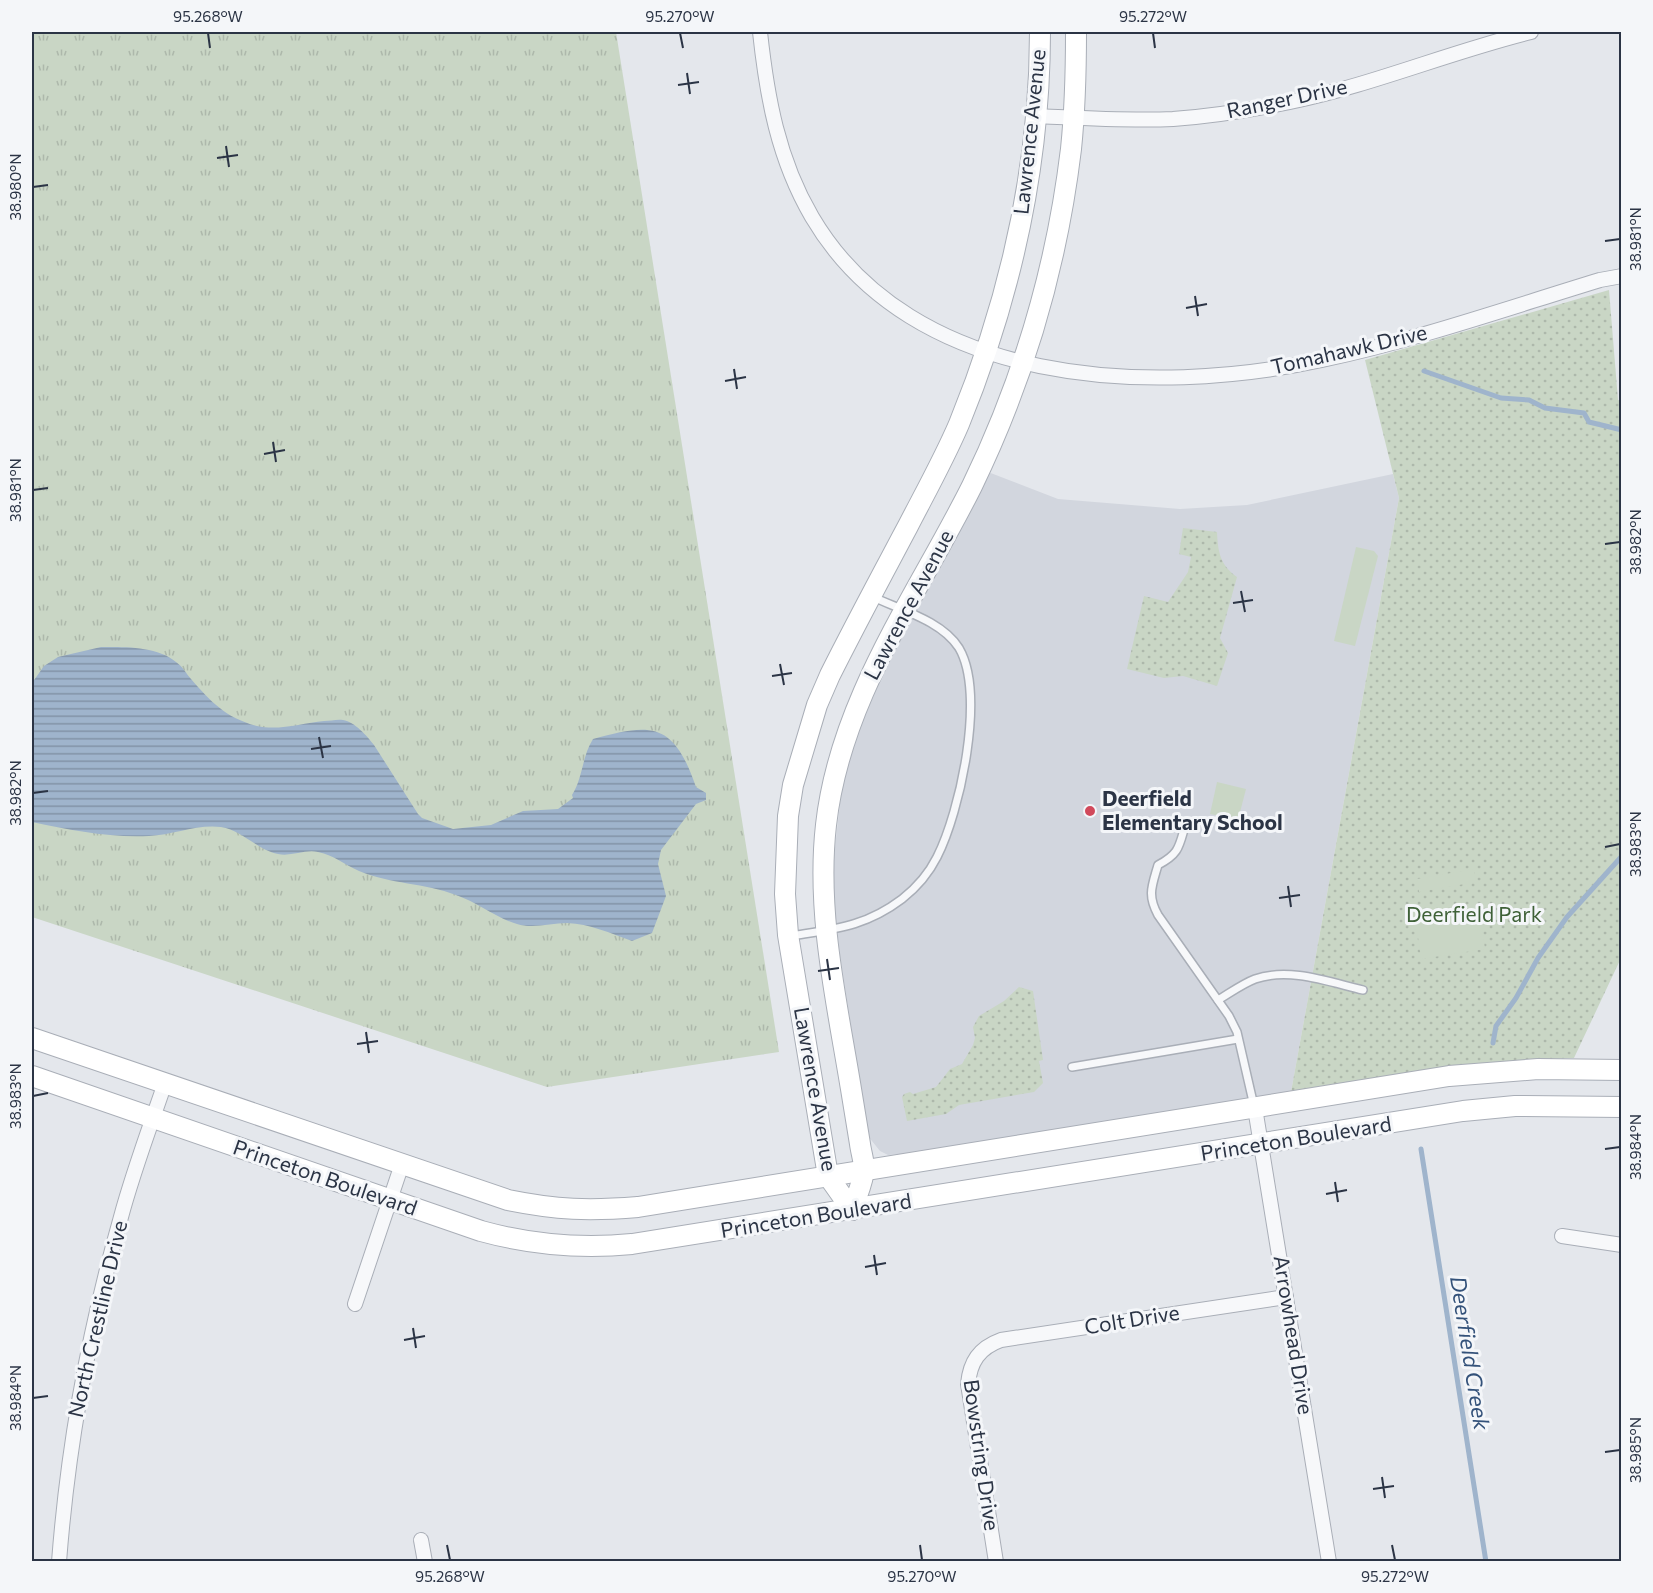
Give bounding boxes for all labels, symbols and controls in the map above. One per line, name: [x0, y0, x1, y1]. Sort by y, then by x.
text: 95.268°W: [173, 7, 243, 25]
text: 95.270°W: [645, 7, 715, 25]
text: 95.272°W: [1119, 7, 1187, 25]
street label: Lawrence Avenue: [1007, 48, 1050, 216]
street label: Ranger Drive: [1224, 73, 1349, 122]
text: 38.980°N: [6, 153, 24, 221]
text: 38.981°N: [1626, 207, 1644, 271]
street label: Tomahawk Drive: [1268, 318, 1429, 379]
text: 38.981°N: [6, 458, 24, 522]
text: 38.982°N: [1626, 509, 1644, 575]
street label: Lawrence Avenue: [858, 525, 958, 684]
text: 38.982°N: [6, 760, 24, 826]
place label: Deerfield Elementary School: [1102, 785, 1283, 834]
marker: Deerfield Elementary School: [1083, 804, 1097, 818]
text: 38.983°N: [1626, 811, 1644, 877]
park label: Deerfield Park: [1406, 901, 1542, 926]
street label: Lawrence Avenue: [790, 1005, 843, 1173]
text: 38.983°N: [6, 1063, 24, 1129]
street label: Princeton Boulevard: [1198, 1110, 1393, 1165]
text: 38.984°N: [1626, 1114, 1644, 1180]
street label: Princeton Boulevard: [230, 1133, 421, 1220]
street label: Princeton Boulevard: [718, 1187, 913, 1242]
street label: North Crestline Drive: [62, 1218, 131, 1420]
street label: Arrowhead Drive: [1270, 1253, 1319, 1416]
water label: Deerfield Creek: [1445, 1274, 1496, 1433]
street label: Colt Drive: [1083, 1299, 1181, 1338]
text: 38.984°N: [6, 1365, 24, 1431]
street label: Bowstring Drive: [959, 1378, 1005, 1532]
text: 38.985°N: [1626, 1417, 1644, 1483]
text: 95.268°W: [415, 1567, 485, 1585]
text: 95.270°W: [887, 1567, 957, 1585]
text: 95.272°W: [1361, 1567, 1429, 1585]

